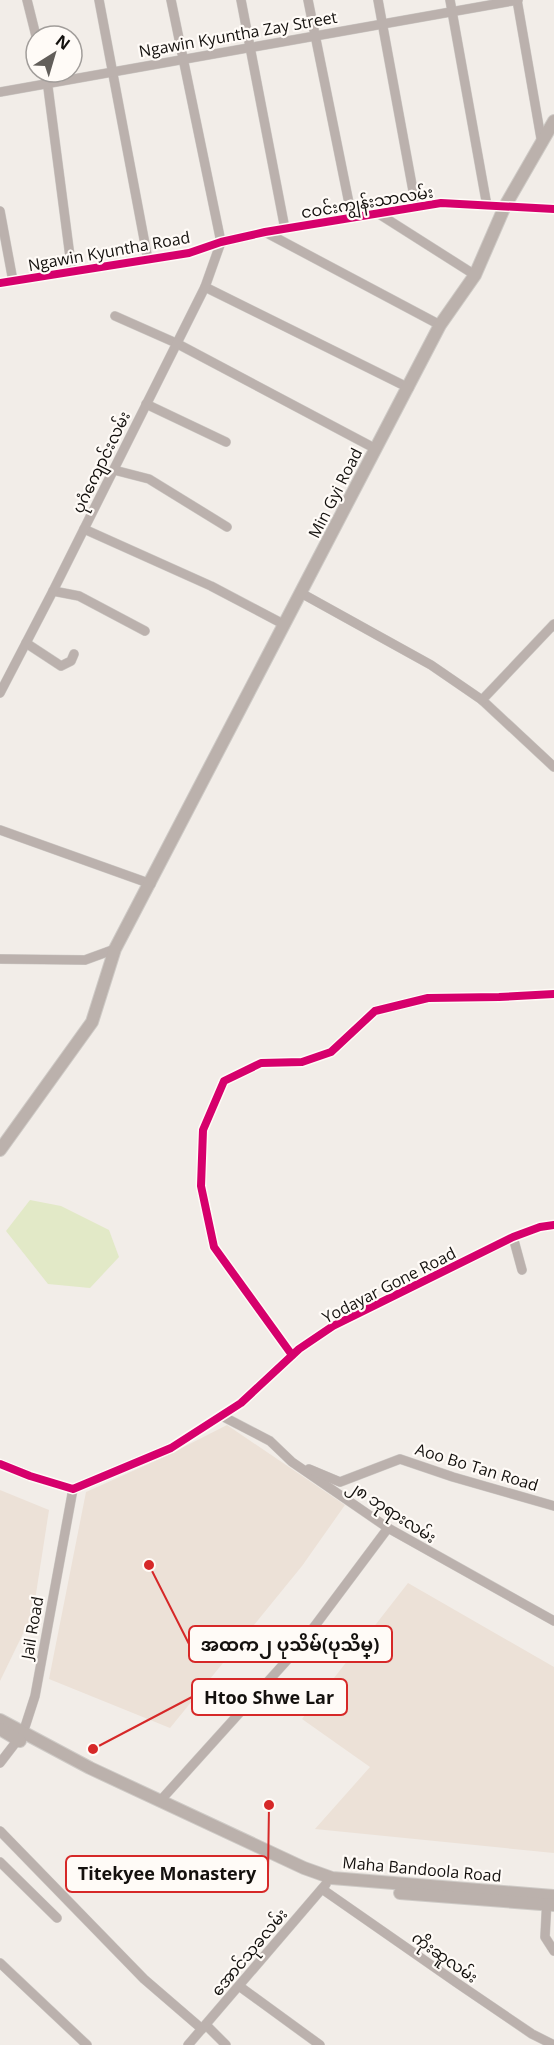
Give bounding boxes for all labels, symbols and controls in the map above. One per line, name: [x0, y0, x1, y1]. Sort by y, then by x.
street label: Ngawin Kyuntha Zay Street: [137, 6, 339, 62]
north arrow: [24, 24, 84, 84]
text: N: [51, 29, 75, 55]
street label: ငဝင်းကျွန်းသာလမ်း: [299, 181, 435, 228]
street label: Ngawin Kyuntha Road: [26, 226, 192, 276]
street label: ပုဂံကျောင်းလမ်း: [67, 407, 139, 518]
street label: Min Gyi Road: [303, 444, 367, 542]
street label: Yodayar Gone Road: [318, 1242, 460, 1328]
street label: Aoo Bo Tan Road: [413, 1438, 541, 1496]
street label: ၂၈ ဘုရားလမ်း: [341, 1474, 441, 1551]
street label: Jail Road: [15, 1595, 48, 1663]
callout: အထက၂ ပုသိမ်(ပုသိမ္): [189, 1626, 392, 1662]
text: အထက၂ ပုသိမ်(ပုသိမ္): [201, 1632, 379, 1659]
callout: Htoo Shwe Lar: [192, 1679, 347, 1715]
text: Htoo Shwe Lar: [204, 1685, 334, 1709]
street label: Maha Bandoola Road: [342, 1851, 502, 1887]
callout: Titekyee Monastery: [66, 1856, 268, 1892]
text: Titekyee Monastery: [78, 1861, 257, 1885]
street label: အောင်သုခလမ်း: [206, 1904, 295, 2003]
street label: ကိုးဆူလမ်း: [405, 1926, 482, 1991]

